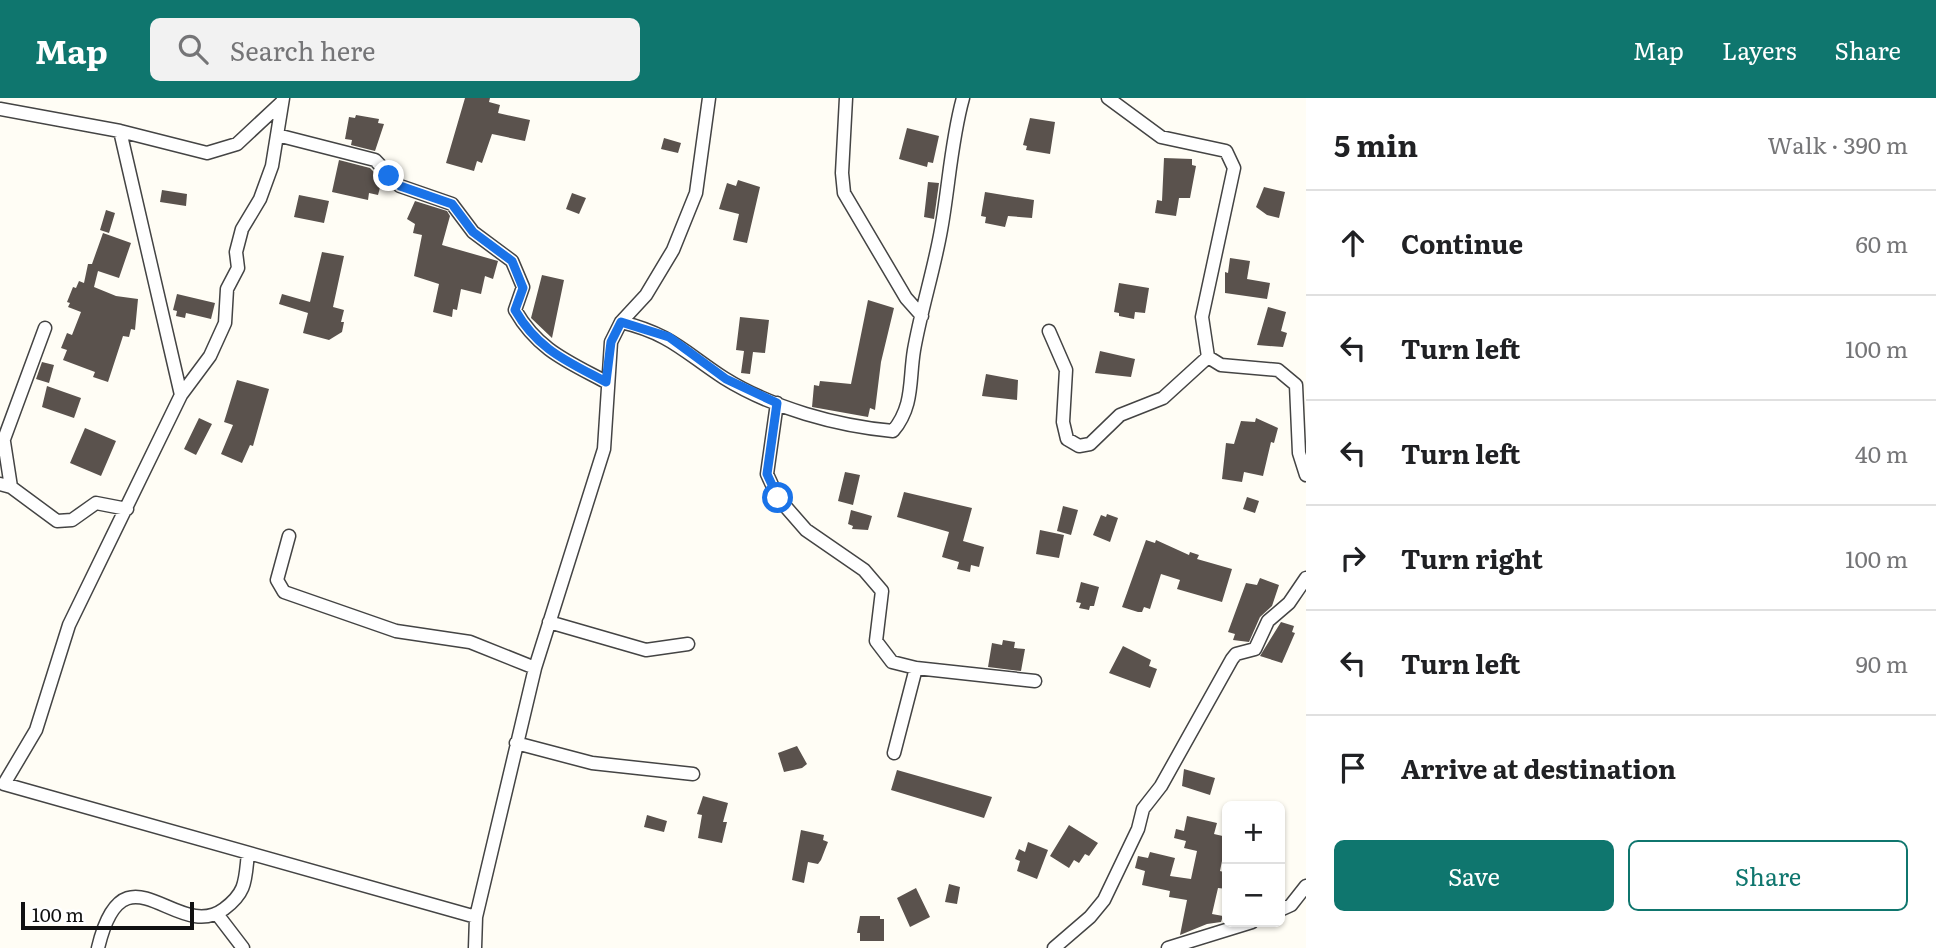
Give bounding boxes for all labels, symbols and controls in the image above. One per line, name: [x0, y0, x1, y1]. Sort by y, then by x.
search box: [150, 18, 640, 81]
text: Map: [35, 25, 108, 74]
icon: search: [174, 30, 212, 68]
text: Search here: [230, 30, 376, 69]
text: Map: [1633, 32, 1684, 67]
text: Layers: [1722, 32, 1796, 67]
text: Share: [1834, 32, 1901, 67]
text: 5 min: [1334, 122, 1418, 166]
text: Walk · 390 m: [1768, 127, 1908, 161]
route end: [373, 160, 404, 191]
text: Continue: [1401, 223, 1523, 262]
icon: ahead: [1334, 224, 1372, 262]
text: 60 m: [1855, 226, 1908, 260]
text: Turn left: [1401, 328, 1520, 367]
icon: left: [1334, 329, 1372, 367]
text: 100 m: [1845, 331, 1908, 365]
text: Turn left: [1401, 433, 1520, 472]
icon: left: [1334, 434, 1372, 472]
text: 40 m: [1855, 436, 1908, 470]
route start: [762, 482, 793, 513]
text: Turn right: [1401, 538, 1543, 577]
icon: right: [1334, 539, 1372, 577]
text: 100 m: [1845, 541, 1908, 575]
text: Turn left: [1401, 643, 1520, 682]
icon: left: [1334, 644, 1372, 682]
text: 90 m: [1856, 646, 1908, 680]
text: Arrive at destination: [1401, 748, 1676, 787]
icon: arrive: [1334, 749, 1372, 787]
map controls: [1222, 801, 1285, 927]
button: +: [1222, 801, 1285, 864]
button: Save: [1334, 840, 1614, 911]
button: Share: [1628, 840, 1908, 911]
button: −: [1222, 864, 1285, 927]
scale bar: [21, 899, 194, 931]
text: 100 m: [32, 900, 84, 928]

